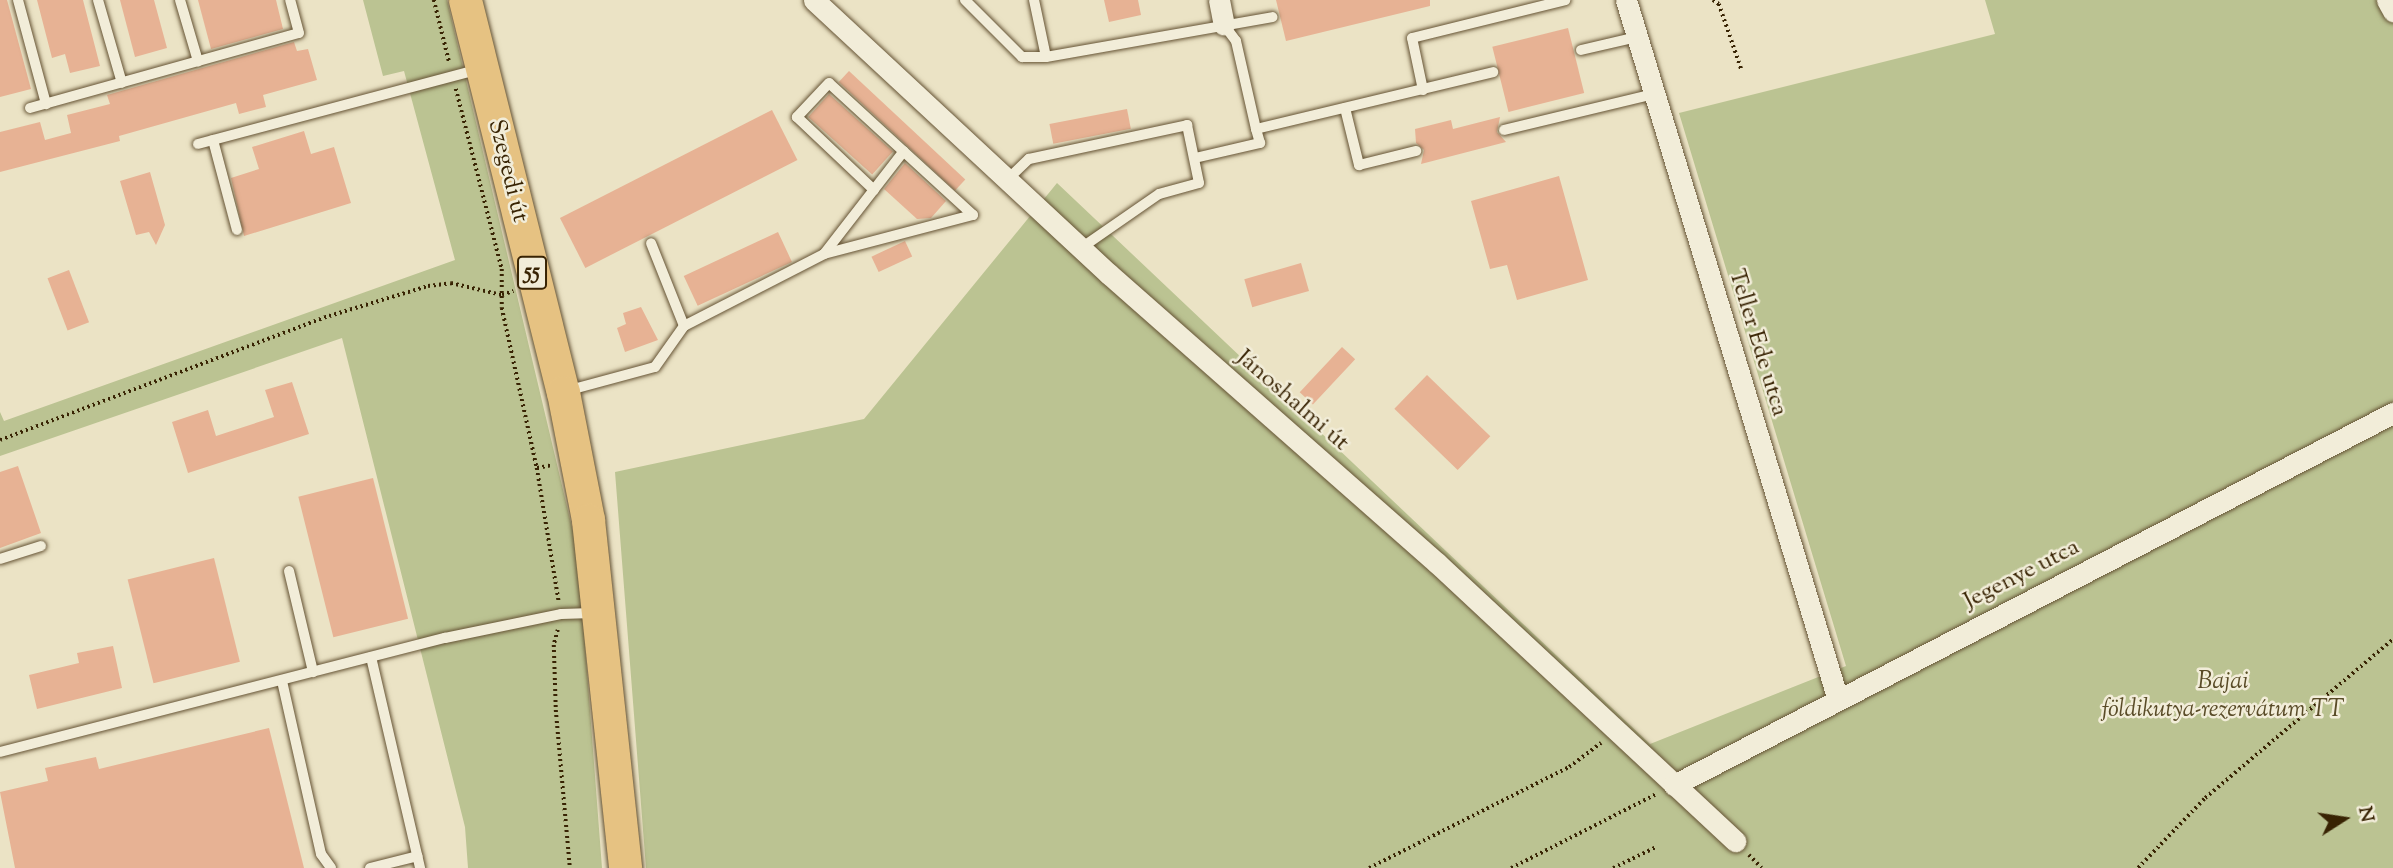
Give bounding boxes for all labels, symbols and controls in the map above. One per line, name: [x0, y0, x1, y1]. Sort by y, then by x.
street label: Szegedi út: [480, 117, 534, 225]
road number: 55: [516, 254, 548, 292]
street label: Teller Ede utca: [1721, 266, 1793, 420]
street label: Jánoshalmi út: [1230, 344, 1354, 458]
street label: Jegenye utca: [1959, 534, 2085, 616]
park label: Bajai földikutya-rezervátum TT: [2102, 669, 2344, 725]
north arrow: [2309, 784, 2379, 854]
text: N: [2350, 804, 2380, 825]

